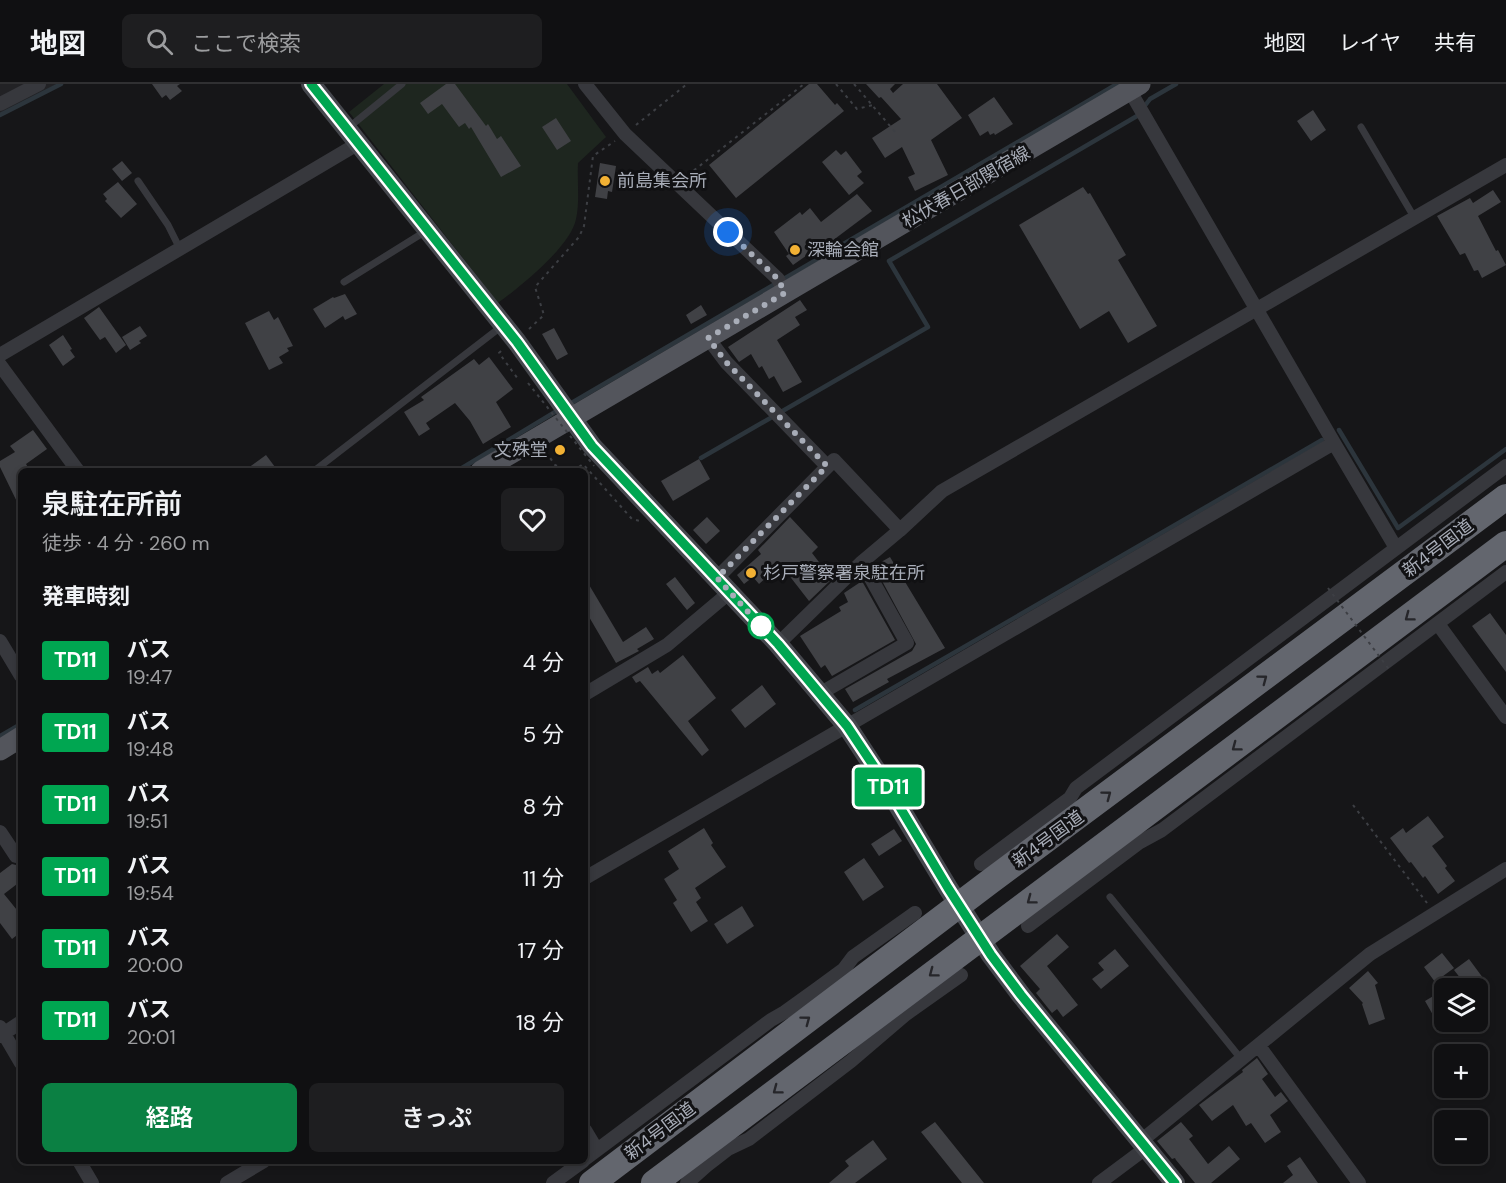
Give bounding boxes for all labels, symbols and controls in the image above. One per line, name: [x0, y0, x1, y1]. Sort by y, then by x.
search box: [122, 14, 542, 68]
text: 地図: [30, 25, 86, 62]
icon: search: [143, 25, 176, 58]
text: ここで検索: [191, 29, 301, 58]
text: 地図: [1264, 29, 1306, 57]
text: レイヤ: [1339, 29, 1401, 57]
text: 共有: [1434, 29, 1476, 57]
street label: 松伏春日部関宿線: [898, 141, 1034, 233]
place label: 前島集会所: [617, 169, 707, 193]
marker: 前島集会所: [598, 174, 612, 188]
your location: [713, 217, 743, 247]
place label: 深輪会館: [807, 238, 879, 262]
marker: 深輪会館: [788, 243, 802, 257]
place label: 文殊堂: [494, 438, 548, 462]
marker: 文殊堂: [553, 443, 567, 457]
text: 泉駐在所前: [42, 486, 182, 523]
button: heart: [501, 488, 564, 551]
street label: 新4号国道: [1398, 513, 1478, 583]
text: 徒歩 · 4 分 · 260 m: [42, 530, 210, 556]
place label: 杉戸警察署泉駐在所: [763, 561, 925, 585]
marker: 杉戸警察署泉駐在所: [744, 566, 758, 580]
text: 発車時刻: [42, 582, 130, 611]
one-way arrow: [1405, 610, 1416, 621]
unlabelled marker: [748, 613, 774, 639]
text: バス: [127, 635, 171, 664]
text: TD11: [54, 646, 97, 674]
text: 4 分: [523, 648, 564, 677]
text: 19:47: [127, 664, 172, 690]
one-way arrow: [1257, 675, 1268, 686]
text: バス: [127, 707, 171, 736]
text: TD11: [54, 718, 97, 746]
text: 5 分: [523, 720, 564, 749]
text: 19:48: [127, 736, 174, 762]
one-way arrow: [1232, 739, 1243, 750]
line badge: TD11: [846, 768, 930, 806]
text: TD11: [867, 773, 909, 801]
text: バス: [127, 779, 171, 808]
text: TD11: [54, 790, 97, 818]
text: 8 分: [523, 792, 564, 821]
one-way arrow: [1100, 792, 1111, 803]
street label: 新4号国道: [1007, 805, 1089, 873]
text: 19:51: [127, 808, 168, 834]
text: バス: [127, 851, 171, 880]
text: TD11: [54, 862, 97, 890]
text: 11 分: [522, 864, 564, 893]
text: 19:54: [127, 880, 174, 906]
one-way arrow: [1026, 893, 1037, 904]
text: バス: [127, 923, 171, 952]
text: TD11: [54, 934, 97, 962]
text: 17 分: [518, 936, 564, 965]
text: 20:00: [127, 952, 183, 978]
one-way arrow: [928, 966, 939, 977]
map controls: [1434, 978, 1488, 1164]
button: layers: [1434, 978, 1488, 1032]
text: バス: [127, 995, 171, 1024]
text: TD11: [54, 1006, 97, 1034]
text: 18 分: [516, 1008, 564, 1037]
one-way arrow: [799, 1017, 810, 1028]
text: 20:01: [127, 1024, 176, 1050]
button: +: [1434, 1044, 1488, 1098]
button: 経路: [42, 1083, 297, 1152]
button: きっぷ: [309, 1083, 564, 1152]
one-way arrow: [773, 1083, 784, 1094]
street label: 新4号国道: [620, 1096, 700, 1166]
button: −: [1434, 1110, 1488, 1164]

